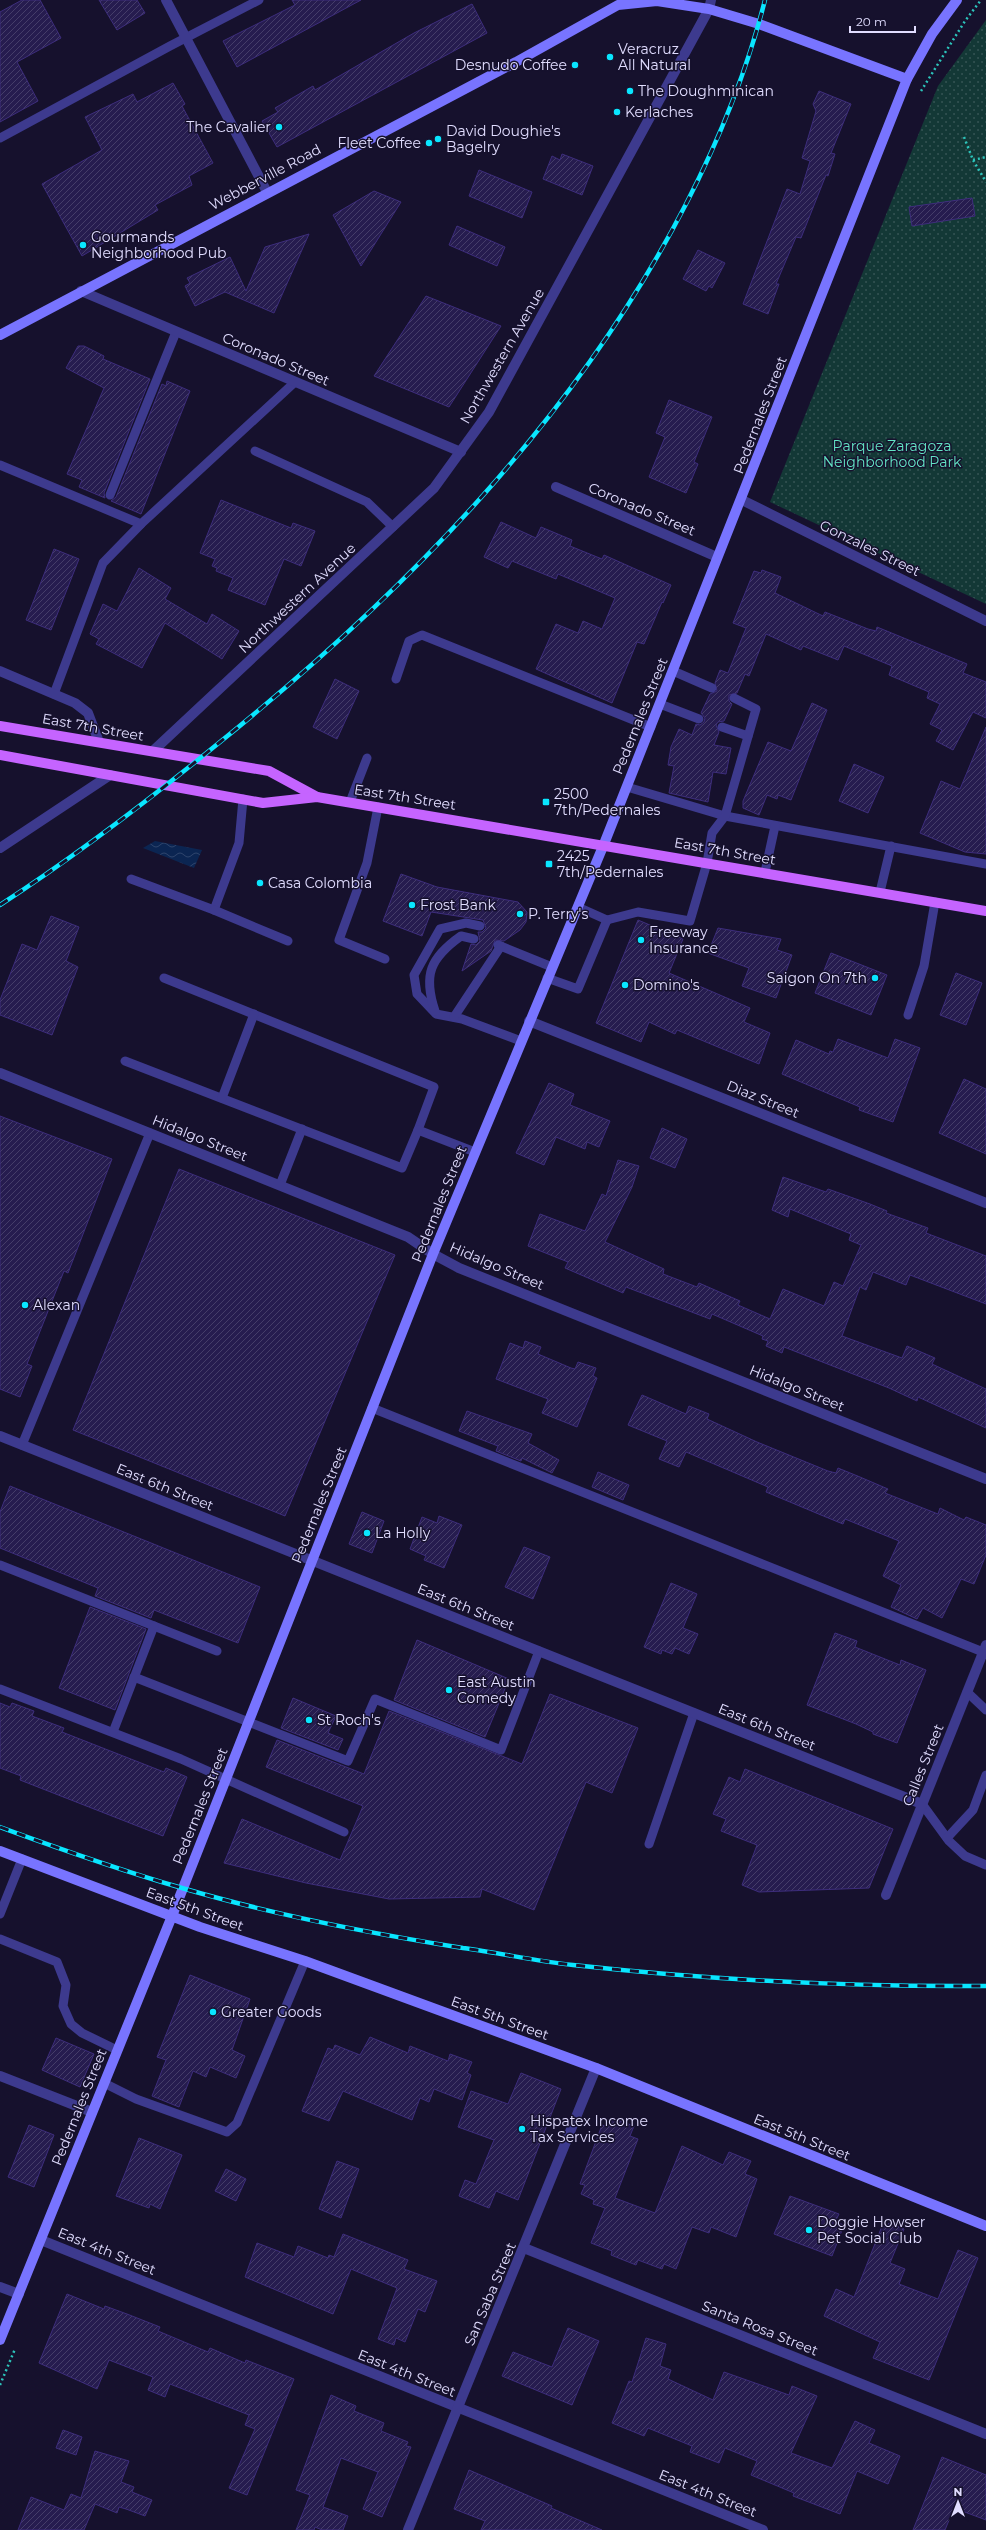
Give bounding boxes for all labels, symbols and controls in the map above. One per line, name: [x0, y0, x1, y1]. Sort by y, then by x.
scale bar: [850, 8, 915, 34]
text: 20 m: [856, 14, 887, 29]
place label: Veracruz All Natural: [618, 40, 691, 74]
marker: Veracruz All Natural: [605, 52, 615, 62]
place label: Desnudo Coffee: [455, 56, 567, 74]
marker: Desnudo Coffee: [570, 60, 580, 70]
place label: The Doughminican: [638, 82, 774, 100]
marker: The Doughminican: [625, 86, 635, 96]
place label: Kerlaches: [625, 103, 693, 121]
marker: Kerlaches: [612, 107, 622, 117]
place label: The Cavalier: [186, 118, 271, 136]
marker: The Cavalier: [274, 122, 284, 132]
place label: David Doughie's Bagelry: [446, 122, 561, 156]
place label: Fleet Coffee: [337, 134, 421, 152]
marker: David Doughie's Bagelry: [433, 134, 443, 144]
marker: Fleet Coffee: [424, 138, 434, 148]
street label: Webberville Road: [206, 140, 324, 214]
place label: Gourmands Neighborhood Pub: [91, 228, 227, 262]
marker: Gourmands Neighborhood Pub: [78, 240, 88, 250]
street label: Northwestern Avenue: [456, 285, 548, 427]
street label: Coronado Street: [220, 328, 333, 390]
street label: Pedernales Street: [729, 353, 791, 476]
park label: Parque Zaragoza Neighborhood Park: [823, 437, 962, 471]
street label: Coronado Street: [586, 478, 699, 540]
street label: Gonzales Street: [817, 516, 923, 580]
street label: Northwestern Avenue: [235, 539, 359, 657]
street label: Pedernales Street: [608, 655, 672, 777]
street label: East 7th Street: [41, 709, 146, 745]
street label: East 7th Street: [353, 780, 458, 814]
place label: 2500 7th/Pedernales: [554, 785, 661, 819]
marker: 2500 7th/Pedernales: [541, 797, 551, 807]
street label: East 7th Street: [673, 833, 778, 869]
place label: 2425 7th/Pedernales: [557, 847, 664, 881]
marker: 2425 7th/Pedernales: [544, 859, 554, 869]
place label: Casa Colombia: [268, 874, 372, 892]
marker: Casa Colombia: [255, 878, 265, 888]
place label: Frost Bank: [420, 896, 496, 914]
marker: Frost Bank: [407, 900, 417, 910]
place label: P. Terry's: [528, 905, 588, 923]
marker: P. Terry's: [515, 909, 525, 919]
place label: Freeway Insurance: [649, 923, 718, 957]
marker: Freeway Insurance: [636, 935, 646, 945]
place label: Saigon On 7th: [767, 969, 867, 987]
marker: Saigon On 7th: [870, 973, 880, 983]
place label: Domino's: [633, 976, 700, 994]
marker: Domino's: [620, 980, 630, 990]
street label: Diaz Street: [724, 1076, 802, 1122]
street label: Hidalgo Street: [150, 1111, 250, 1165]
street label: Pedernales Street: [407, 1143, 471, 1265]
street label: Hidalgo Street: [447, 1238, 547, 1294]
place label: Alexan: [33, 1296, 80, 1314]
marker: Alexan: [20, 1300, 30, 1310]
street label: Hidalgo Street: [747, 1361, 847, 1415]
street label: Pedernales Street: [287, 1444, 351, 1566]
street label: East 6th Street: [114, 1459, 217, 1515]
place label: La Holly: [375, 1524, 431, 1542]
marker: La Holly: [362, 1528, 372, 1538]
street label: East 6th Street: [415, 1579, 518, 1635]
place label: East Austin Comedy: [457, 1673, 536, 1707]
marker: East Austin Comedy: [444, 1685, 454, 1695]
street label: East 6th Street: [716, 1699, 819, 1755]
place label: St Roch's: [317, 1711, 381, 1729]
marker: St Roch's: [304, 1715, 314, 1725]
street label: Calles Street: [898, 1721, 948, 1809]
street label: Pedernales Street: [168, 1745, 232, 1867]
street label: East 5th Street: [144, 1883, 247, 1935]
street label: East 5th Street: [449, 1992, 552, 2044]
place label: Greater Goods: [221, 2003, 322, 2021]
marker: Greater Goods: [208, 2007, 218, 2017]
street label: Pedernales Street: [47, 2046, 111, 2168]
street label: East 5th Street: [751, 2109, 853, 2165]
place label: Hispatex Income Tax Services: [530, 2112, 648, 2146]
marker: Hispatex Income Tax Services: [517, 2124, 527, 2134]
place label: Doggie Howser Pet Social Club: [817, 2213, 926, 2247]
street label: East 4th Street: [55, 2223, 159, 2279]
marker: Doggie Howser Pet Social Club: [804, 2225, 814, 2235]
street label: San Saba Street: [460, 2239, 520, 2348]
street label: Santa Rosa Street: [699, 2296, 821, 2360]
street label: East 4th Street: [355, 2345, 459, 2401]
street label: East 4th Street: [656, 2465, 760, 2521]
north arrow: [938, 2482, 978, 2522]
text: N: [954, 2485, 962, 2499]

